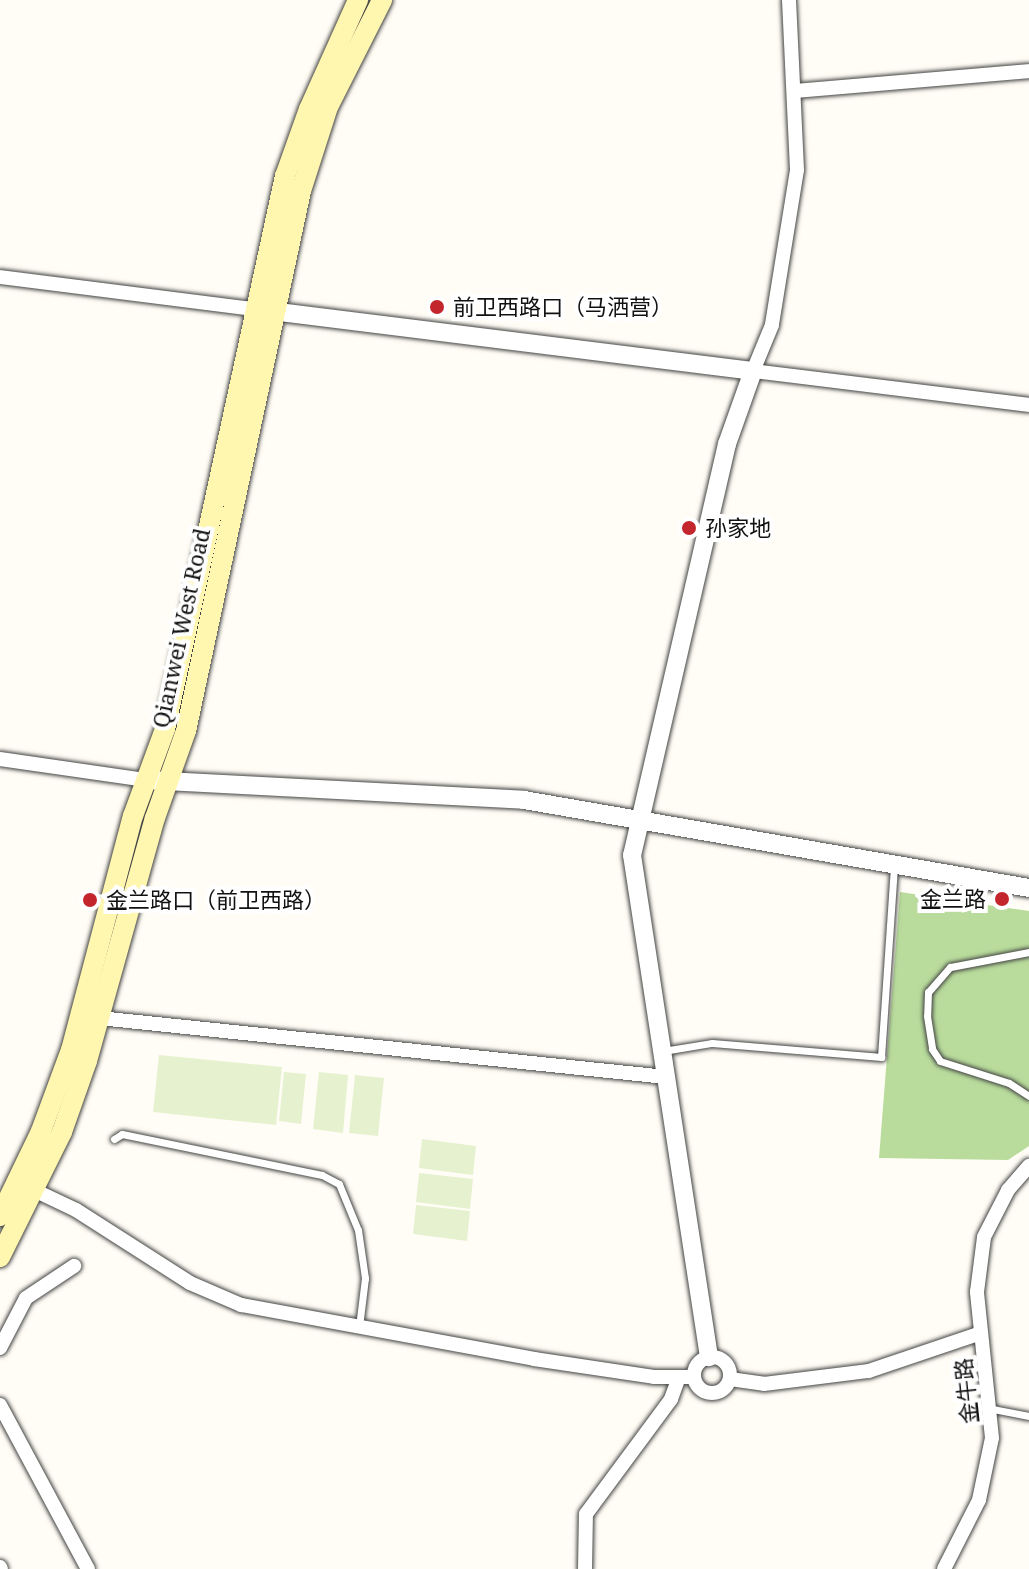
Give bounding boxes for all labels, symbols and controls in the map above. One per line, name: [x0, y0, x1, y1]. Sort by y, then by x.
place label: 前卫西路口（马洒营）: [453, 294, 673, 320]
marker: 前卫西路口（马洒营）: [428, 298, 446, 316]
place label: 孙家地: [705, 515, 771, 541]
marker: 孙家地: [680, 519, 698, 537]
street label: Qianwei West Road: [147, 526, 215, 730]
place label: 金兰路: [920, 886, 986, 912]
place label: 金兰路口（前卫西路）: [106, 887, 326, 913]
marker: 金兰路: [993, 890, 1011, 908]
marker: 金兰路口（前卫西路）: [81, 891, 99, 909]
street label: 金牛路: [949, 1357, 983, 1425]

